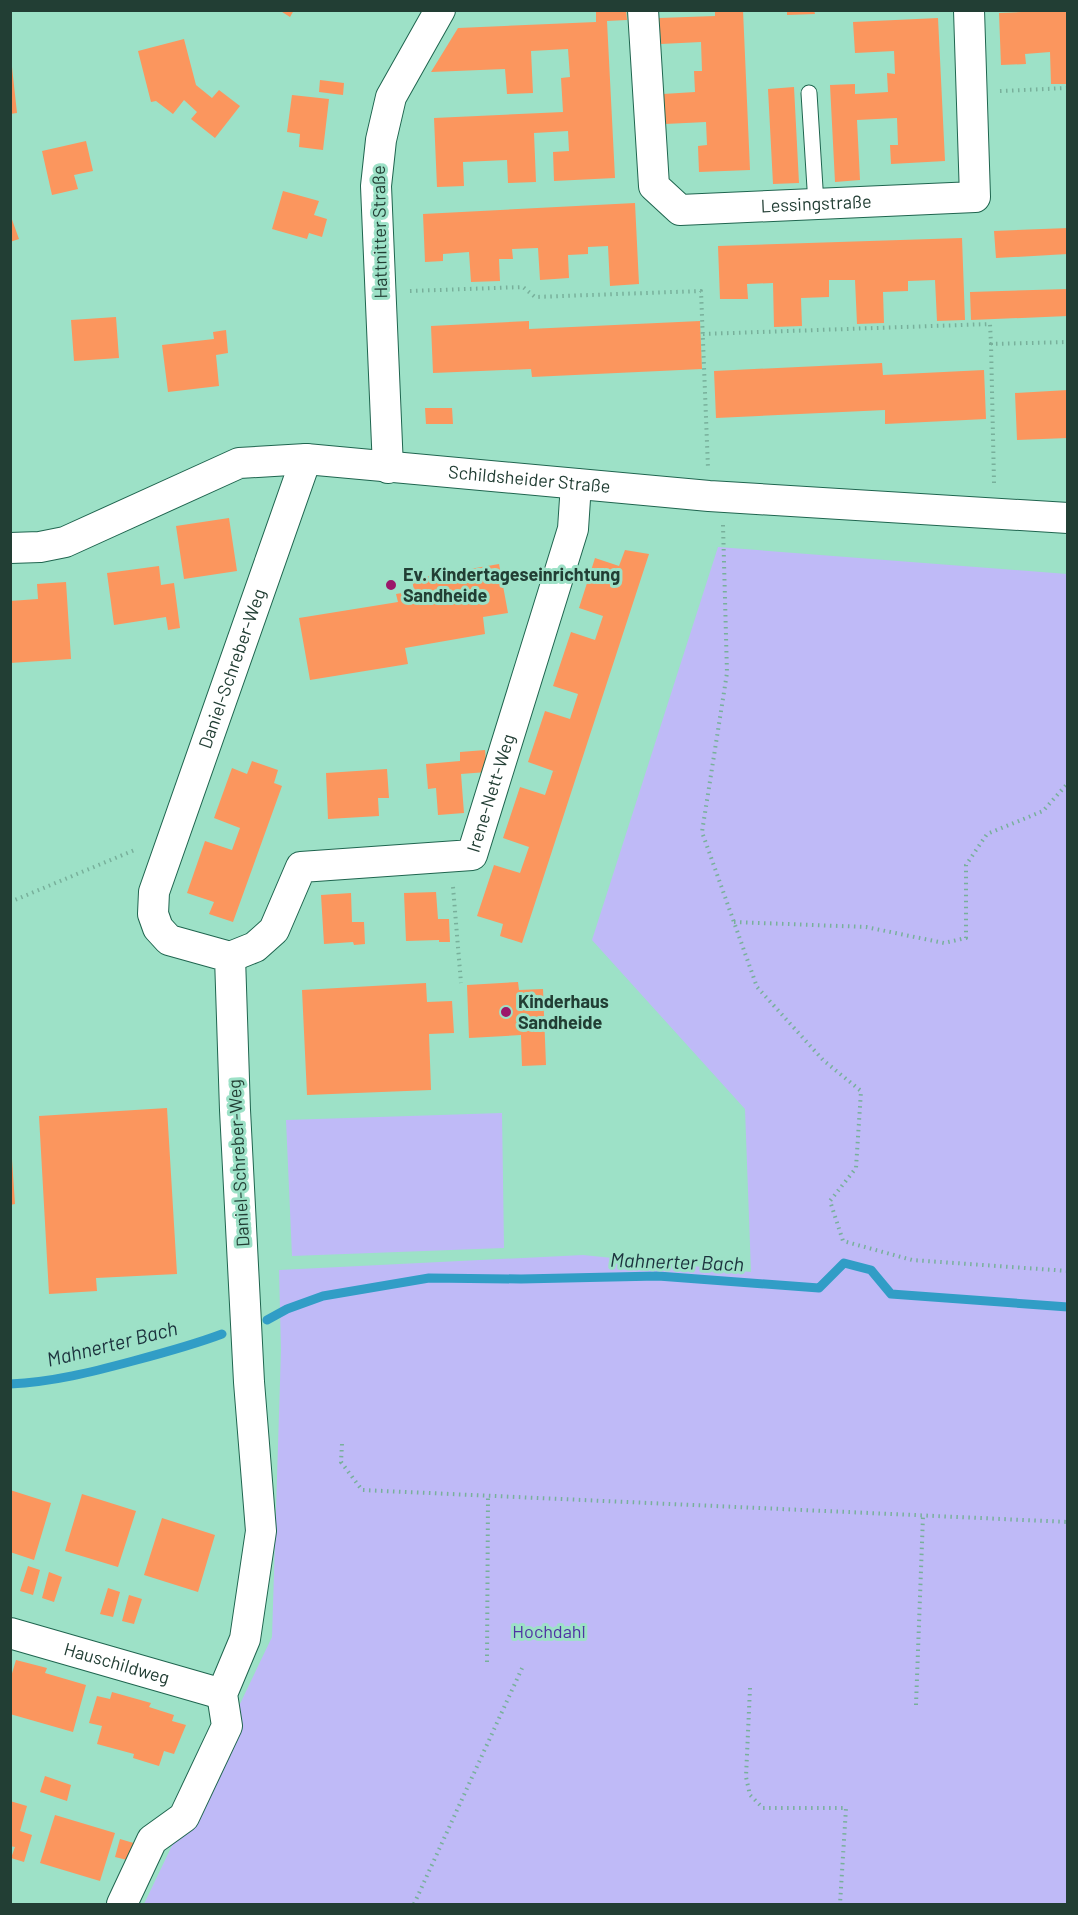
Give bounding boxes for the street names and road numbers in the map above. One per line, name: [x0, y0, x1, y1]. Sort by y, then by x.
street label: Hattnitter Straße: [367, 165, 391, 299]
street label: Lessingstraße: [760, 190, 872, 216]
street label: Schildsheider Straße: [447, 460, 611, 497]
street label: Daniel-Schreber-Weg: [193, 585, 270, 751]
street label: Irene-Nett-Weg: [461, 731, 519, 855]
street label: Daniel-Schreber-Weg: [223, 1079, 253, 1247]
street label: Hauschildweg: [62, 1637, 172, 1688]

